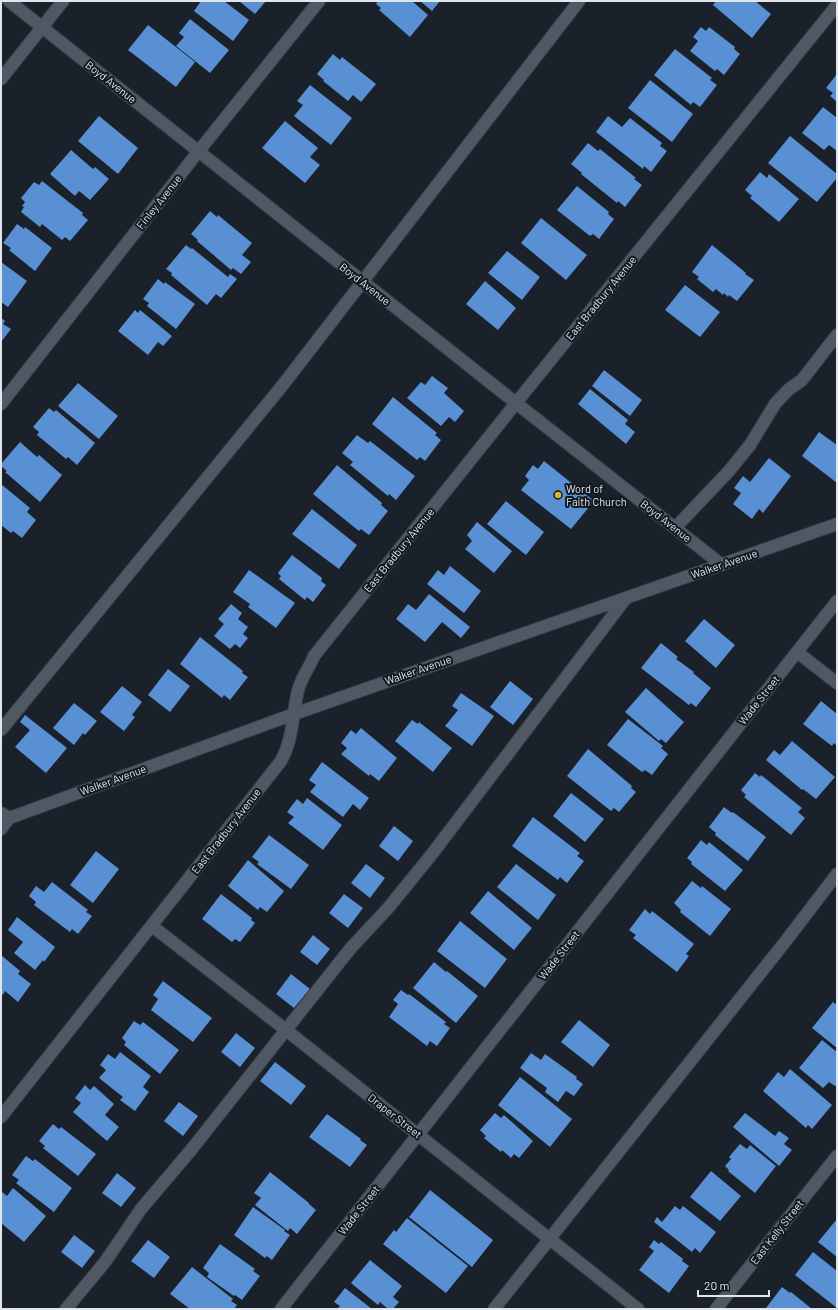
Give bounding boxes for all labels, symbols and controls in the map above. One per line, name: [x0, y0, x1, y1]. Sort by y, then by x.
street label: Boyd Avenue: [83, 58, 139, 105]
street label: Finley Avenue: [133, 172, 184, 231]
street label: East Bradbury Avenue: [563, 253, 639, 342]
street label: Boyd Avenue: [337, 260, 393, 307]
place label: Word of Faith Church: [566, 482, 627, 508]
marker: Word of Faith Church: [553, 490, 563, 500]
street label: Boyd Avenue: [638, 497, 694, 544]
street label: East Bradbury Avenue: [361, 505, 437, 594]
street label: Walker Avenue: [689, 546, 759, 581]
street label: Walker Avenue: [383, 652, 453, 687]
street label: Wade Street: [735, 672, 782, 727]
street label: Walker Avenue: [78, 761, 148, 798]
street label: East Bradbury Avenue: [188, 785, 263, 876]
street label: Wade Street: [535, 927, 582, 982]
street label: Draper Street: [366, 1091, 425, 1141]
street label: Wade Street: [335, 1182, 382, 1237]
street label: East Kelly Street: [747, 1197, 806, 1267]
scale bar: [698, 1272, 769, 1298]
text: 20 m: [704, 1278, 730, 1292]

